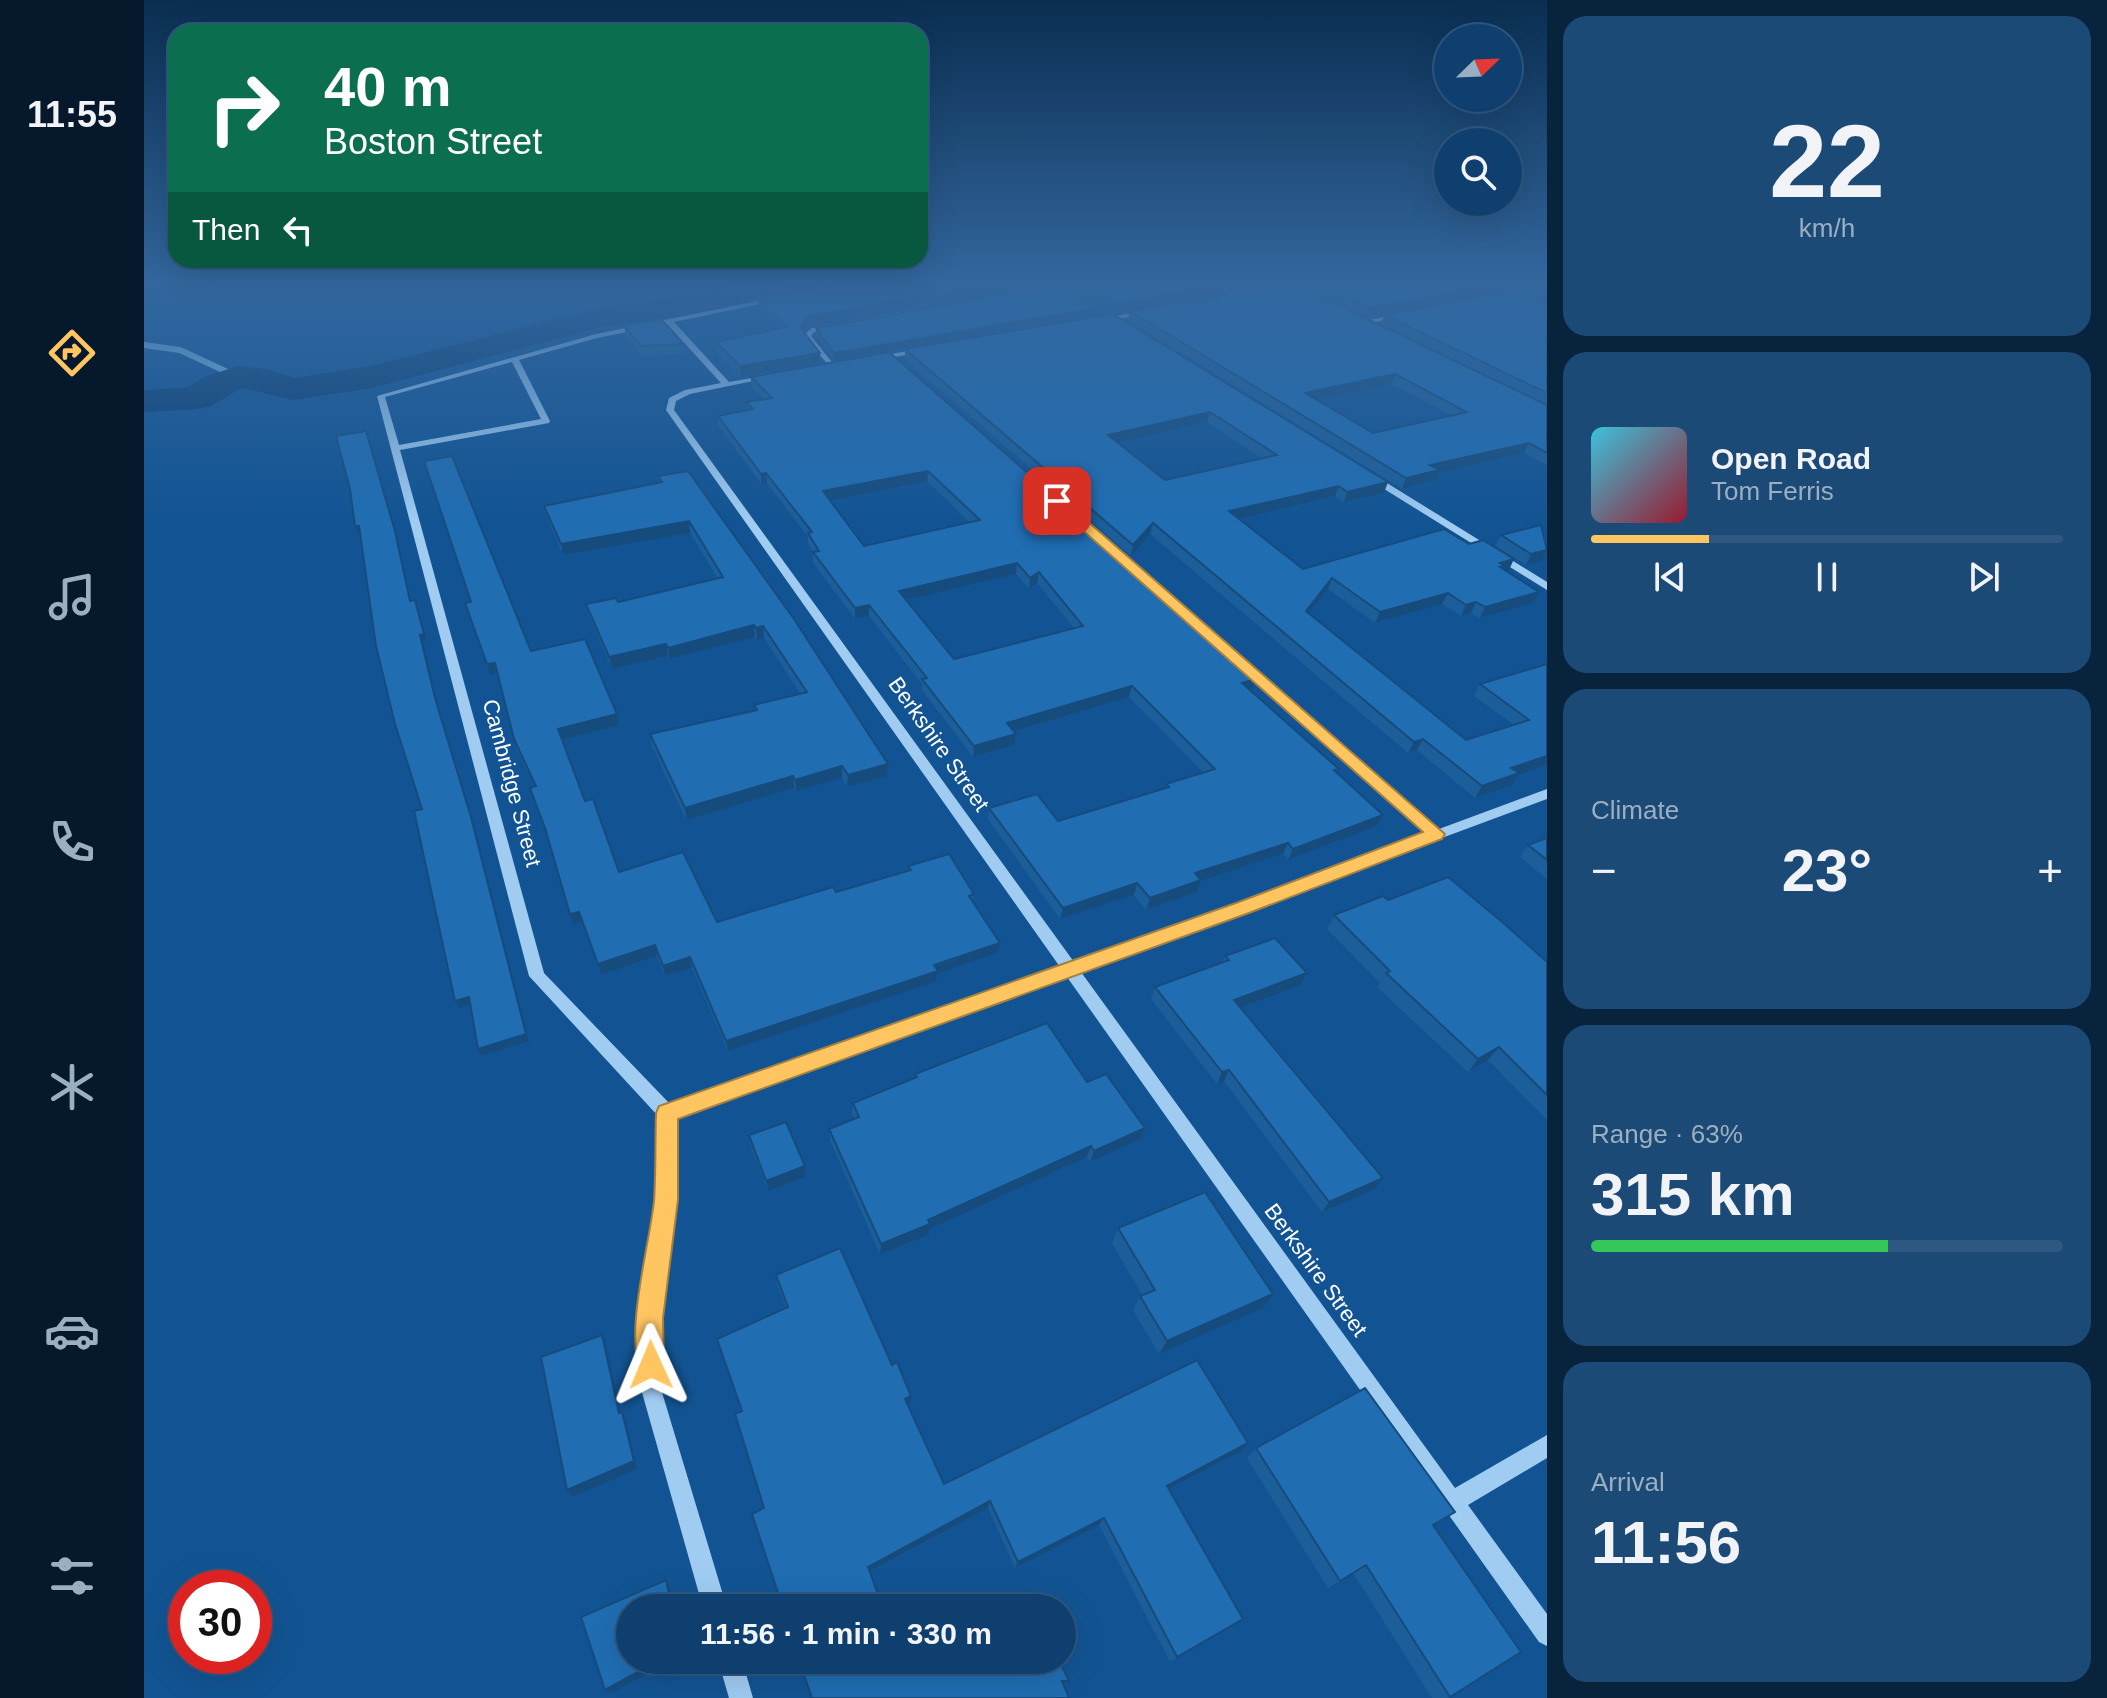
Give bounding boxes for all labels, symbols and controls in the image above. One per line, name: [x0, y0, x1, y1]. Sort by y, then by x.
north arrow: [1434, 24, 1522, 112]
map controls: [1434, 24, 1522, 216]
text: 40 m: [324, 55, 452, 118]
icon: right: [192, 56, 296, 160]
text: 11:55: [27, 94, 117, 135]
text: 22: [1769, 103, 1885, 219]
text: Boston Street: [324, 121, 542, 162]
button: search: [1434, 128, 1522, 216]
icon: left: [276, 208, 320, 252]
text: Then: [192, 213, 260, 246]
text: km/h: [1799, 213, 1855, 243]
icon: directions: [44, 325, 100, 381]
text: Open Road: [1711, 442, 1871, 475]
pin: [1023, 467, 1091, 535]
text: Tom Ferris: [1711, 476, 1834, 506]
icon: arrive: [1035, 479, 1079, 523]
icon: previous: [1648, 555, 1692, 599]
icon: pause: [1805, 555, 1849, 599]
icon: next: [1962, 555, 2006, 599]
icon: music: [44, 569, 100, 625]
street label: Berkshire Street: [884, 672, 994, 816]
street label: Cambridge Street: [478, 696, 546, 870]
text: Climate: [1591, 795, 1679, 825]
icon: phone: [44, 814, 100, 870]
text: 23°: [1782, 837, 1872, 904]
text: −: [1591, 846, 1617, 895]
text: +: [2037, 846, 2063, 895]
icon: climate: [44, 1059, 100, 1115]
text: Range · 63%: [1591, 1119, 1743, 1149]
text: 315 km: [1591, 1161, 1795, 1228]
street label: Berkshire Street: [1260, 1199, 1372, 1341]
icon: car: [44, 1303, 100, 1359]
position arrow: [609, 1323, 693, 1407]
text: Arrival: [1591, 1467, 1665, 1497]
text: 11:56: [1591, 1509, 1741, 1576]
icon: filters: [44, 1548, 100, 1604]
speed limit sign: 30: [168, 1570, 272, 1674]
text: 11:56 · 1 min · 330 m: [700, 1617, 992, 1650]

